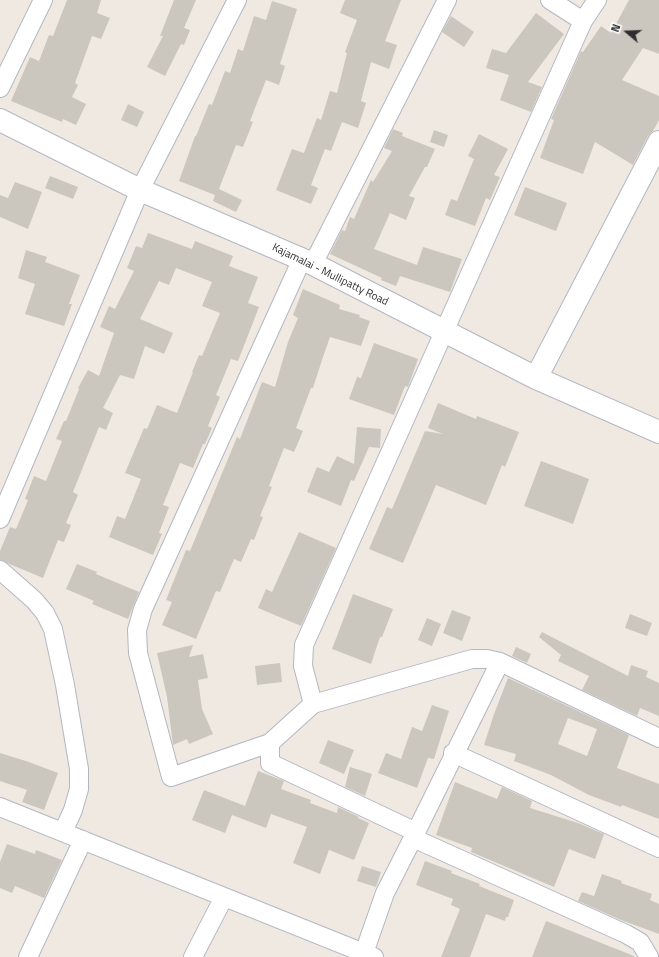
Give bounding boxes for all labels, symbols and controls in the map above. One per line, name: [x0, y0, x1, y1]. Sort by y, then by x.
north arrow: [607, 12, 647, 52]
text: N: [607, 22, 624, 34]
street label: Kajamalai - Mullipatty Road: [270, 241, 390, 309]

